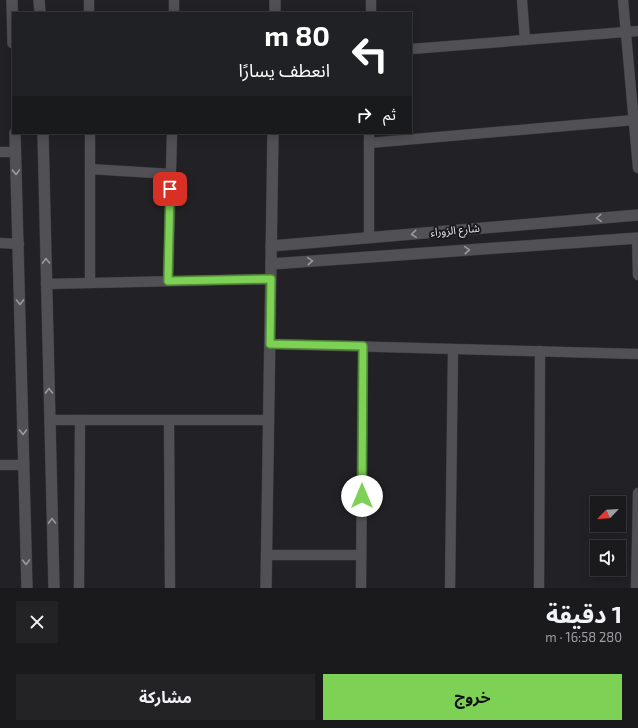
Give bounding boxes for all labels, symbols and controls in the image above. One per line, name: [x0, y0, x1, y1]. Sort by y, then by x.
text: 80 m: [264, 18, 330, 52]
icon: left: [344, 28, 396, 80]
text: انعطف يسارًا: [239, 59, 330, 81]
icon: right: [353, 104, 375, 126]
text: ثم: [383, 105, 396, 123]
one-way arrow: [11, 169, 20, 175]
pin: [153, 172, 187, 206]
icon: arrive: [159, 178, 181, 200]
one-way arrow: [596, 213, 602, 222]
street label: شارع الزوراء: [430, 221, 481, 240]
one-way arrow: [411, 229, 417, 238]
one-way arrow: [464, 246, 470, 255]
one-way arrow: [307, 257, 313, 266]
one-way arrow: [42, 258, 50, 264]
one-way arrow: [16, 299, 24, 305]
one-way arrow: [45, 388, 53, 394]
one-way arrow: [19, 429, 27, 435]
position arrow: [341, 475, 383, 517]
north arrow: [590, 496, 626, 532]
map controls: [590, 496, 626, 576]
one-way arrow: [48, 518, 57, 524]
button: sound: [590, 540, 626, 576]
one-way arrow: [22, 559, 30, 565]
text: 1 دقيقة: [546, 599, 622, 628]
button: close: [16, 601, 58, 643]
text: 280 m · 16:58: [545, 629, 622, 645]
button: مشاركة: [16, 674, 315, 720]
button: خروج: [323, 674, 622, 720]

